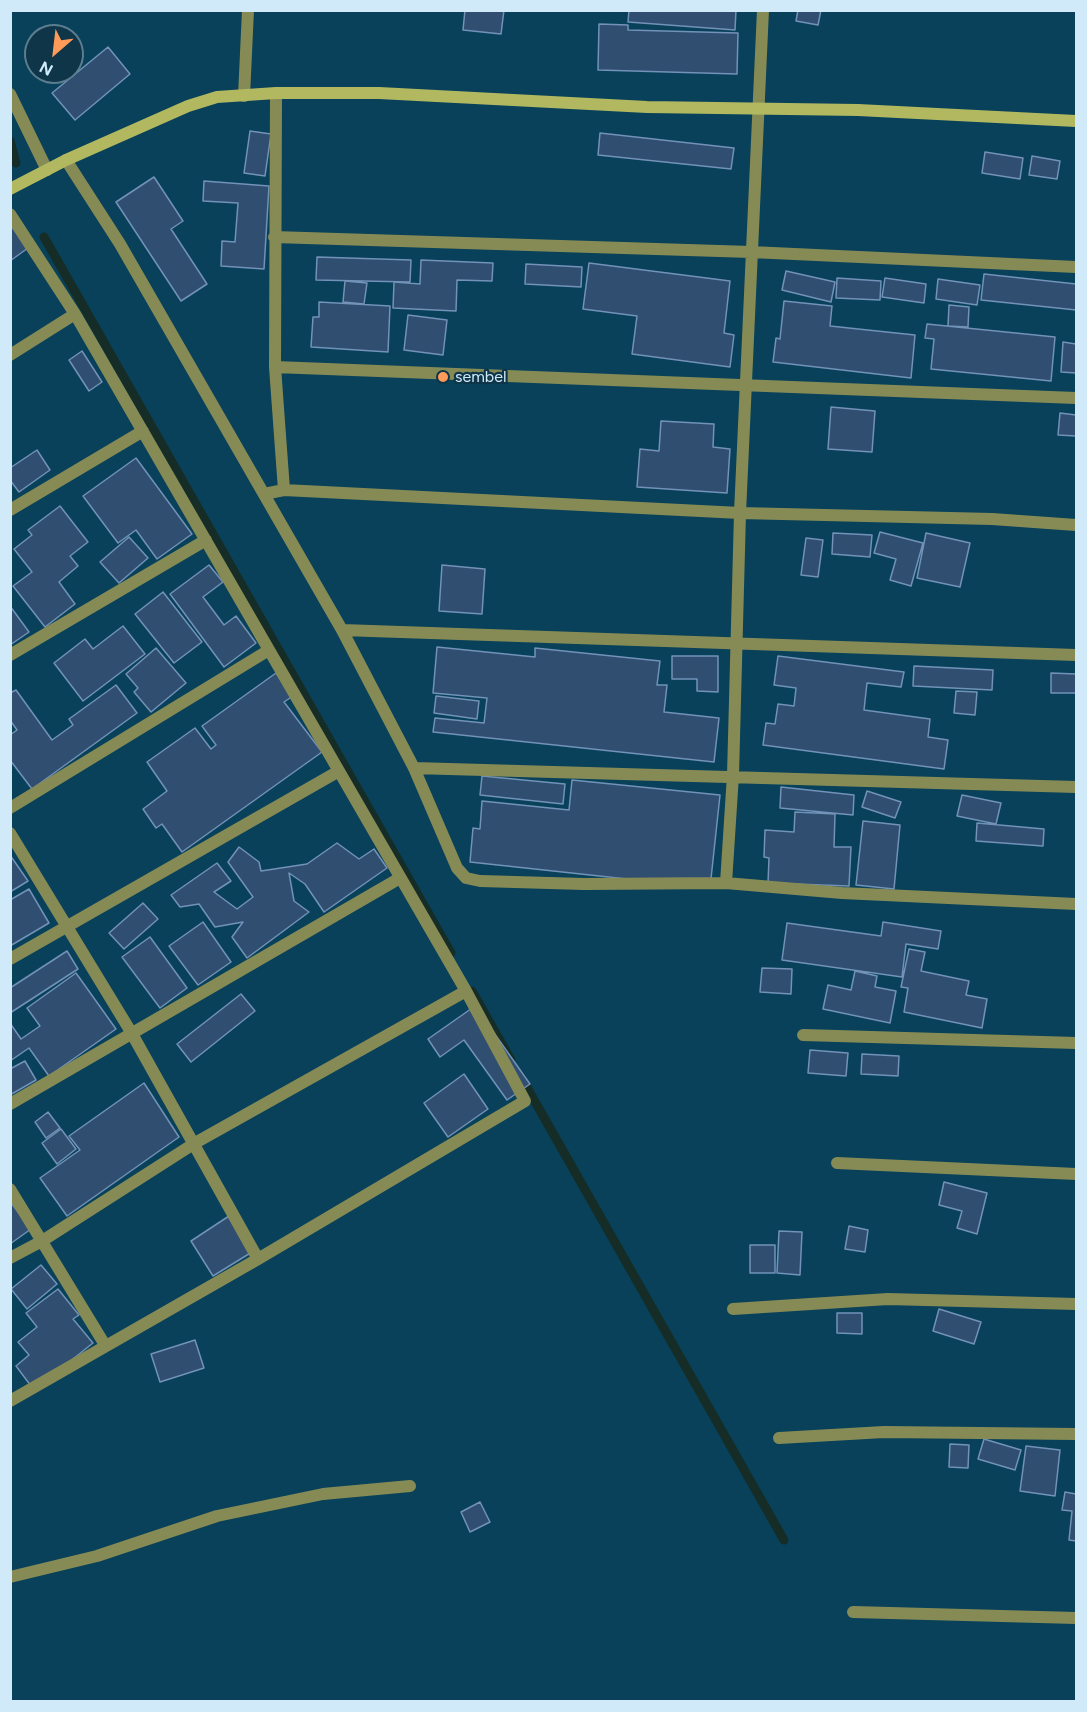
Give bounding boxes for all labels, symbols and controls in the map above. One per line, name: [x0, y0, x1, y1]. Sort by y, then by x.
north arrow: [24, 24, 84, 84]
text: N: [36, 57, 56, 80]
place label: sembel: [455, 367, 506, 387]
marker: sembel: [436, 370, 450, 384]

